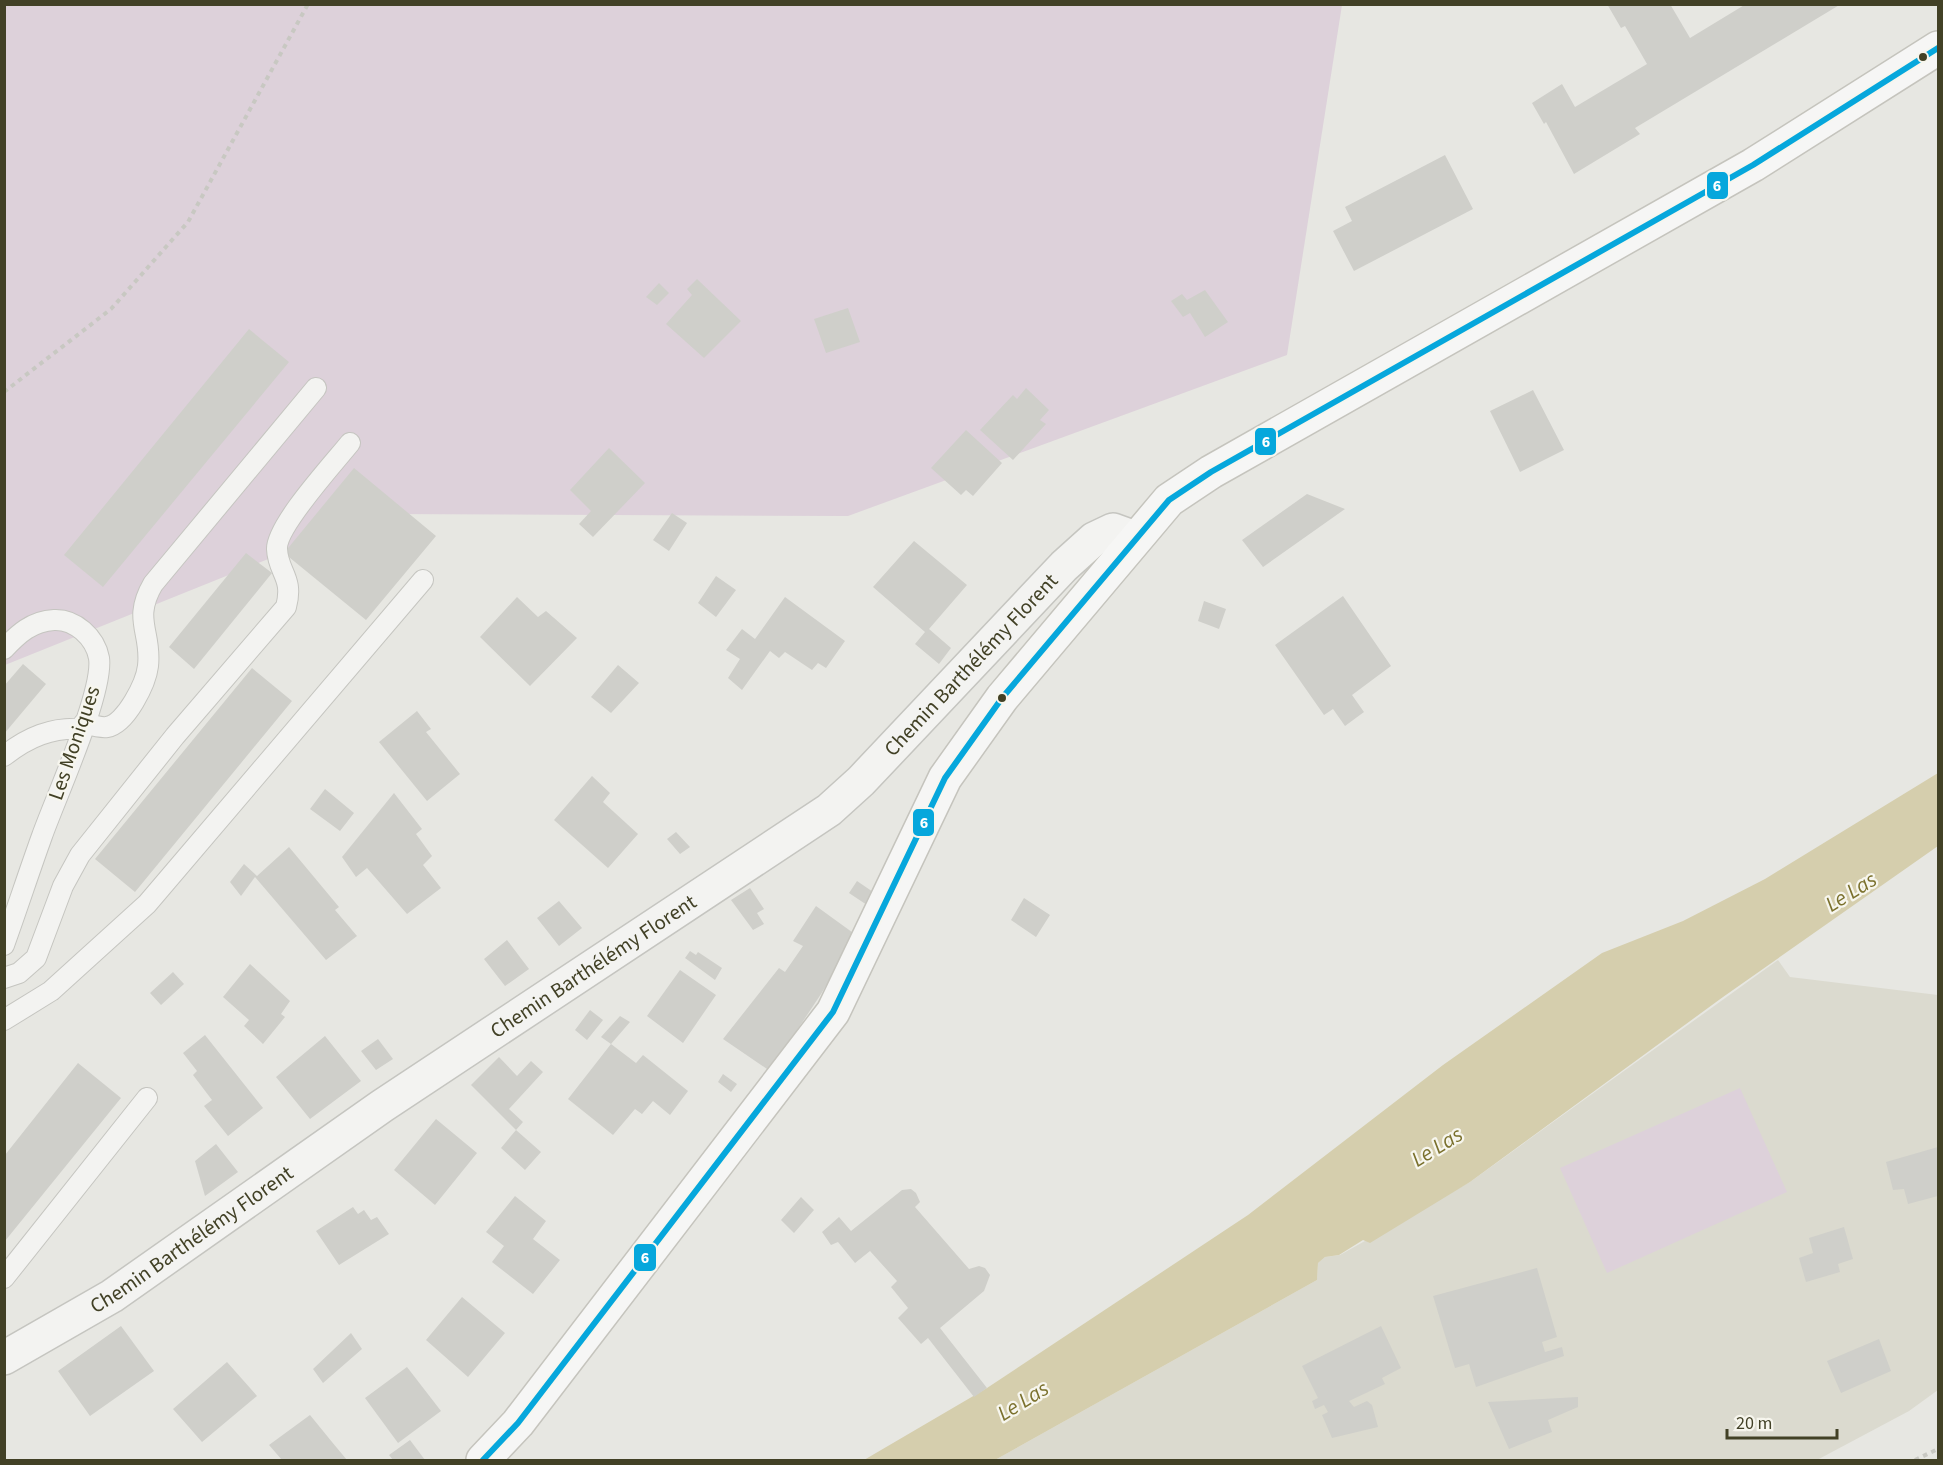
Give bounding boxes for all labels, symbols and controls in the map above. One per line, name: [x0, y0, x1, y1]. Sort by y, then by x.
unlabelled marker: [1917, 51, 1929, 63]
line badge: 6: [1706, 171, 1729, 200]
text: 6: [1713, 175, 1721, 197]
line badge: 6: [1254, 427, 1277, 456]
text: 6: [1262, 431, 1270, 453]
street label: Chemin Barthélémy Florent: [877, 566, 1065, 763]
street label: Les Moniques: [40, 682, 108, 804]
unlabelled marker: [996, 692, 1008, 704]
line badge: 6: [912, 808, 935, 837]
text: 6: [920, 812, 928, 834]
water label: Le Las: [1819, 864, 1883, 920]
street label: Chemin Barthélémy Florent: [484, 887, 702, 1045]
water label: Le Las: [1405, 1119, 1469, 1175]
street label: Chemin Barthélémy Florent: [84, 1158, 299, 1321]
line badge: 6: [633, 1243, 657, 1272]
text: 6: [641, 1247, 649, 1269]
water label: Le Las: [991, 1373, 1055, 1429]
scale bar: [1727, 1402, 1836, 1440]
text: 20 m: [1736, 1411, 1772, 1436]

